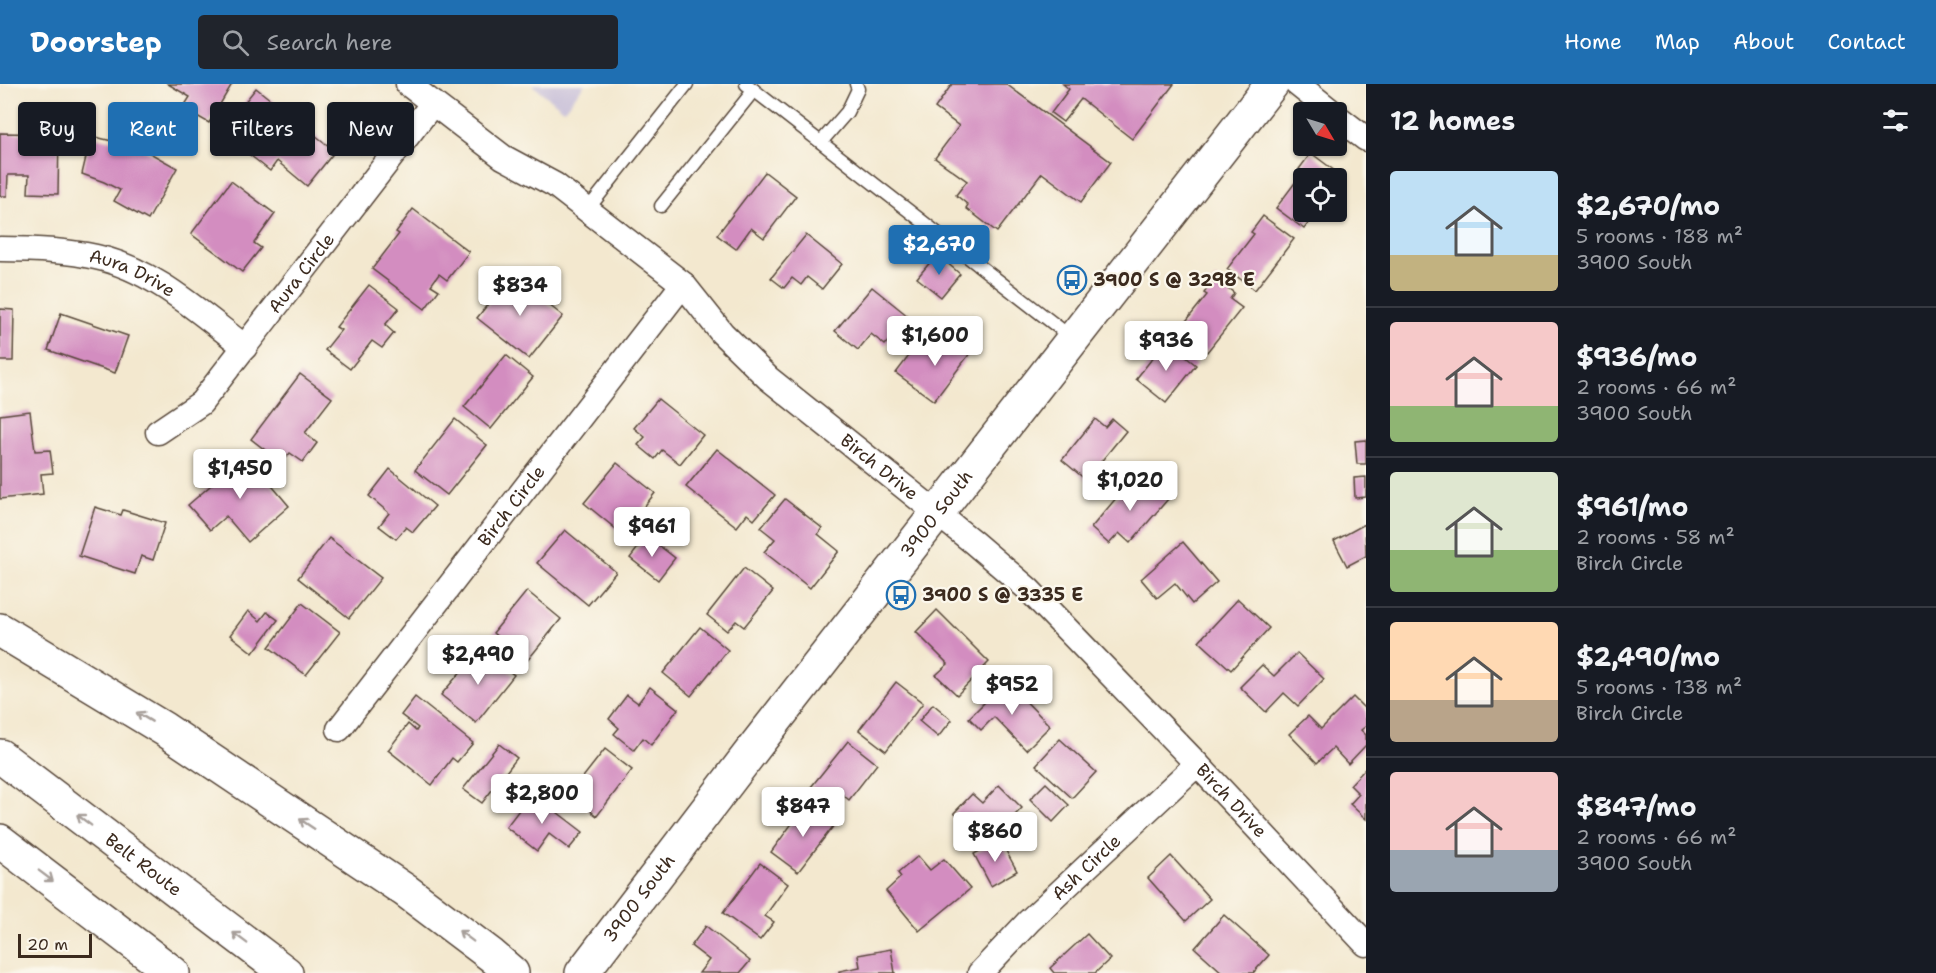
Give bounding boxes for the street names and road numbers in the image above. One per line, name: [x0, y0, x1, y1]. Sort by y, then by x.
street label: Aura Circle: [263, 228, 340, 318]
street label: Aura Drive: [87, 244, 180, 303]
street label: Birch Drive: [835, 428, 923, 505]
street label: Birch Circle: [472, 460, 551, 551]
street label: 3900 South: [895, 465, 978, 563]
street label: Birch Drive: [1191, 758, 1272, 843]
street label: Belt Route: [100, 828, 187, 902]
street label: Ash Circle: [1047, 829, 1126, 906]
street label: 3900 South: [598, 849, 680, 947]

